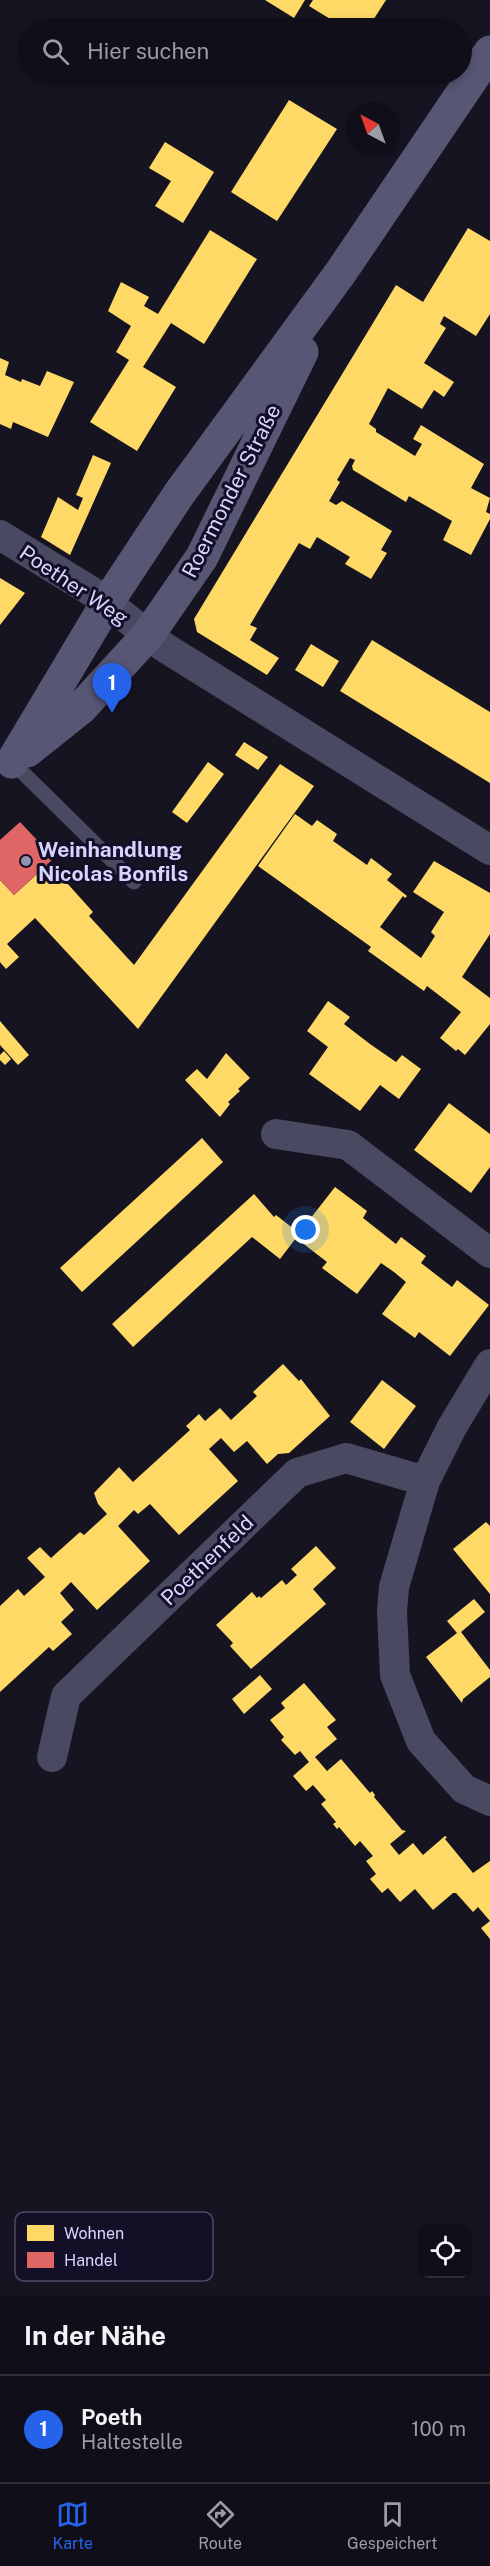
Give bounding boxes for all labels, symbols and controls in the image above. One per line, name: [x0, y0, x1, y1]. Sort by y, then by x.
search box: [18, 18, 472, 84]
icon: search: [39, 35, 72, 68]
text: Hier suchen: [87, 38, 209, 64]
north arrow: [346, 102, 400, 156]
street label: Roermonder Straße: [176, 400, 286, 582]
street label: Poether Weg: [15, 540, 133, 630]
pin: 1: [92, 664, 132, 713]
place label: Weinhandlung Nicolas Bonfils: [38, 837, 188, 886]
marker: Weinhandlung Nicolas Bonfils: [19, 854, 33, 868]
your location: [291, 1215, 320, 1244]
street label: Poethenfeld: [156, 1510, 258, 1610]
legend: [15, 2212, 213, 2281]
text: Wohnen: [64, 2224, 124, 2243]
map controls: [418, 2224, 472, 2278]
button: locate: [418, 2224, 472, 2278]
text: Handel: [64, 2251, 118, 2270]
text: In der Nähe: [24, 2320, 166, 2351]
text: Poeth: [81, 2404, 142, 2430]
text: 1: [39, 2417, 48, 2441]
text: 100 m: [411, 2417, 466, 2441]
text: Haltestelle: [81, 2430, 183, 2454]
tab: Karte: [52, 2498, 93, 2553]
tab: Route: [198, 2498, 242, 2553]
tab: Gespeichert: [347, 2498, 438, 2553]

